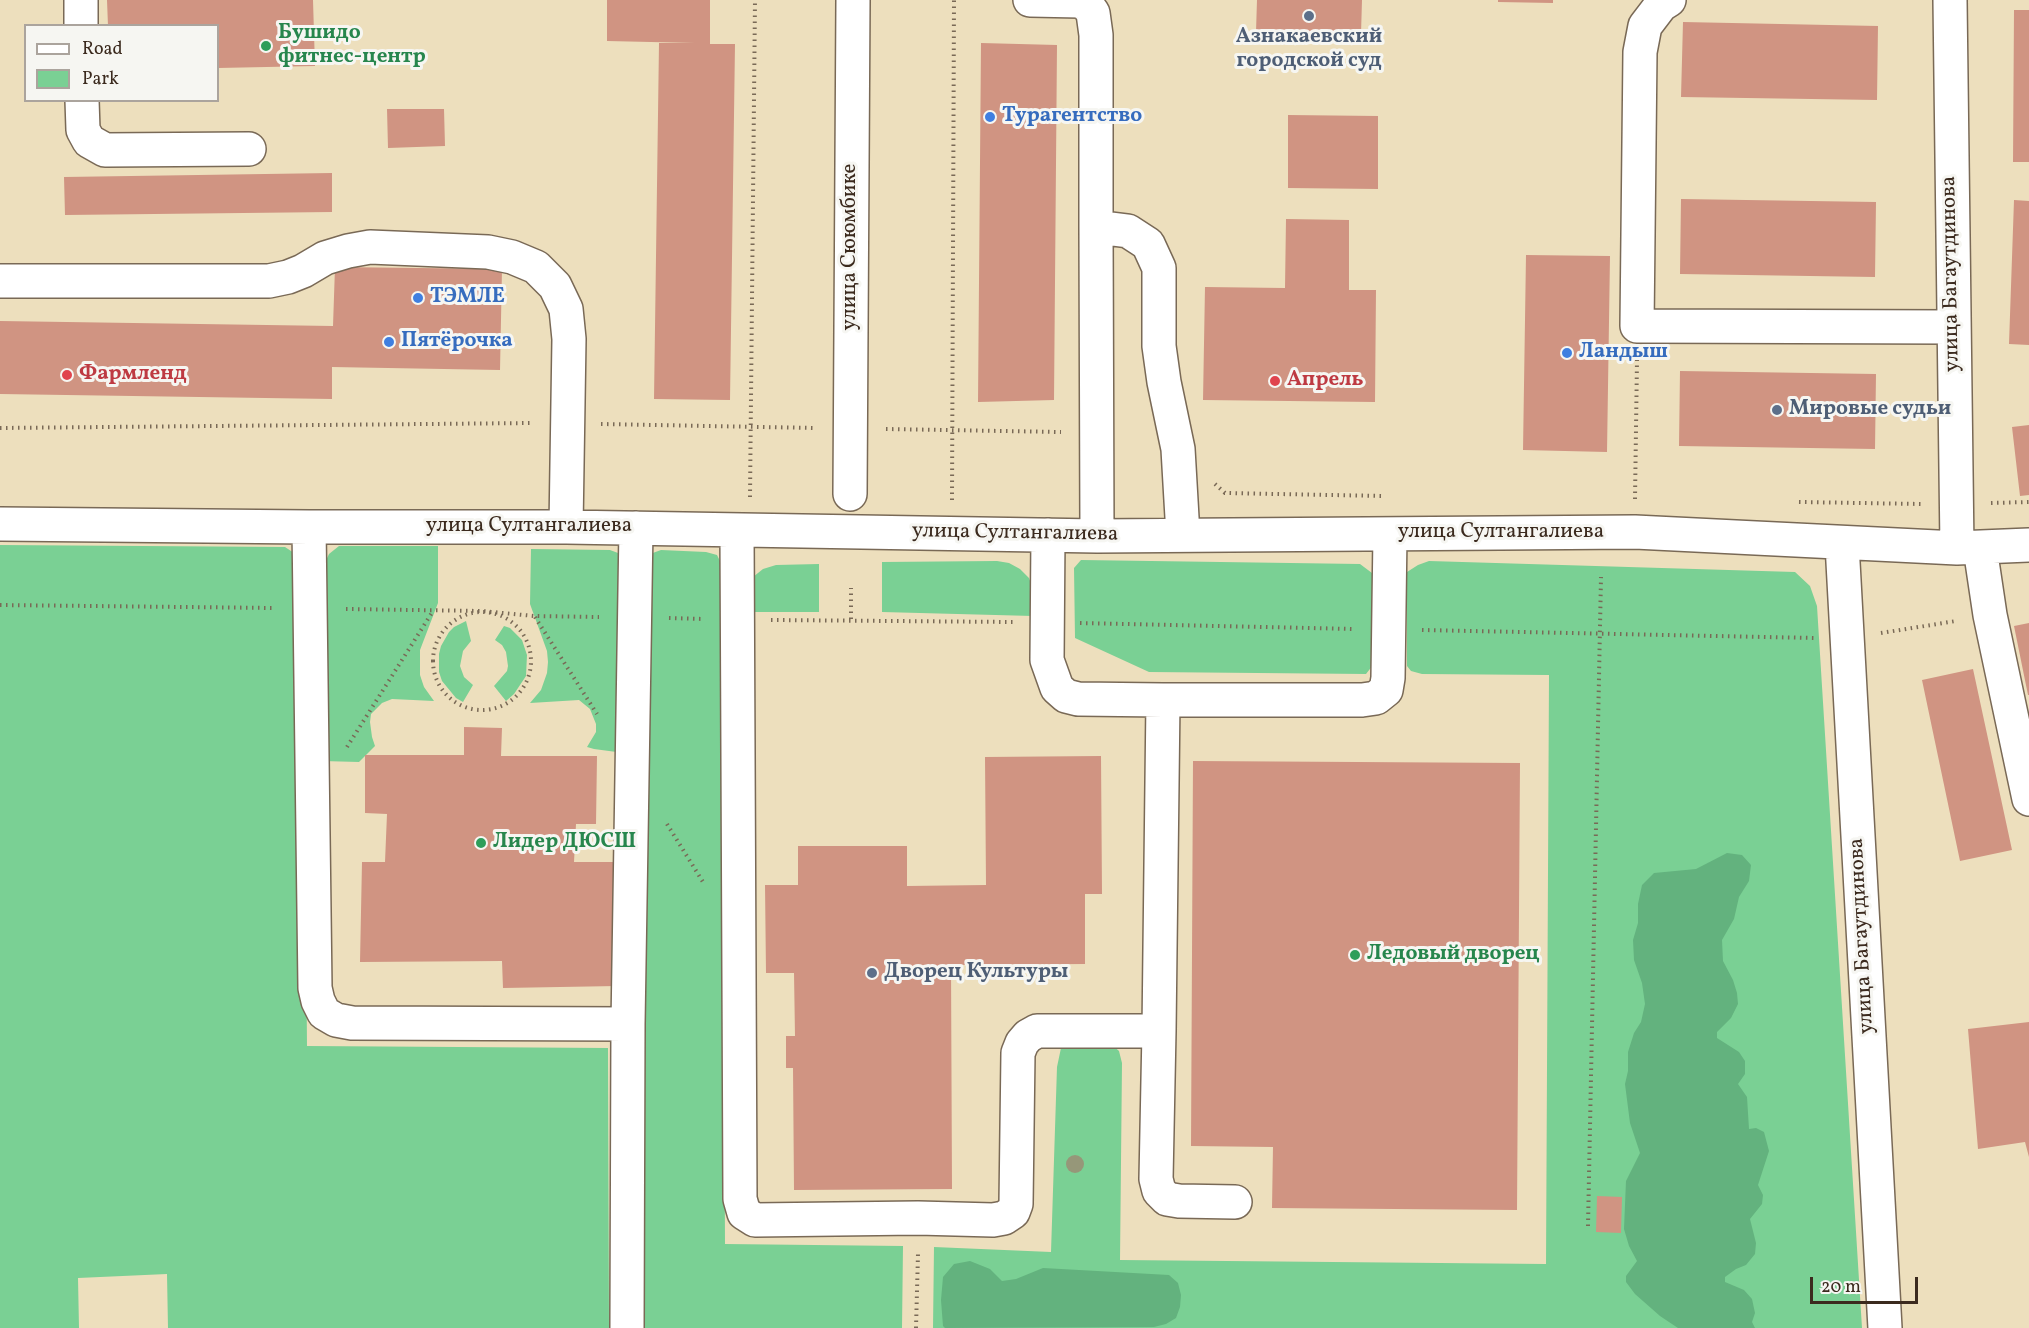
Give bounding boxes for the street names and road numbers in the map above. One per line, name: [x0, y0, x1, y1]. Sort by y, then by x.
street label: улица Сююмбике: [838, 164, 864, 330]
street label: улица Багаутдинова: [1938, 176, 1966, 372]
street label: улица Султангалиева: [426, 514, 632, 540]
street label: улица Султангалиева: [912, 520, 1118, 548]
street label: улица Султангалиева: [1398, 520, 1604, 546]
street label: улица Багаутдинова: [1845, 837, 1881, 1035]

